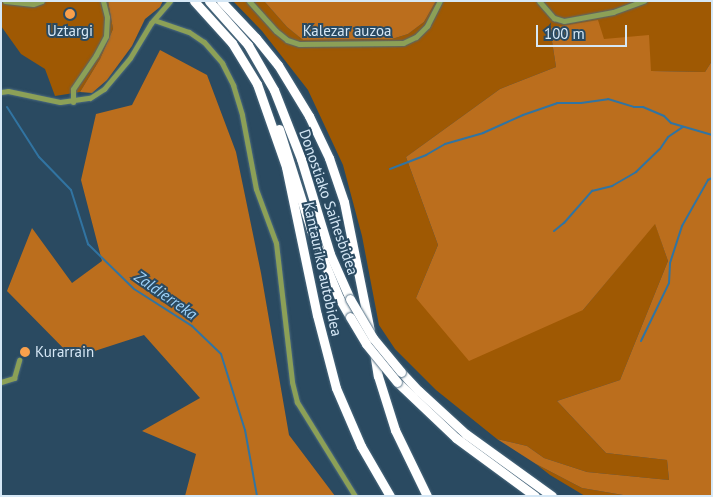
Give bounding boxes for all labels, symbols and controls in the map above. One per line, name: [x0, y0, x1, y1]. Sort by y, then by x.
marker: Uztargi: [64, 8, 76, 20]
scale bar: [538, 15, 629, 47]
place label: Uztargi: [47, 22, 93, 40]
street label: Kalezar auzoa: [303, 22, 391, 40]
text: 100 m: [544, 24, 585, 43]
street label: Donostiako Saihesbidea: [296, 127, 362, 277]
street label: Kantauriko autobidea: [300, 200, 346, 338]
water label: Zaldierreka: [131, 266, 201, 324]
place label: Kurarrain: [35, 343, 94, 361]
marker: Kurarrain: [19, 346, 31, 358]

